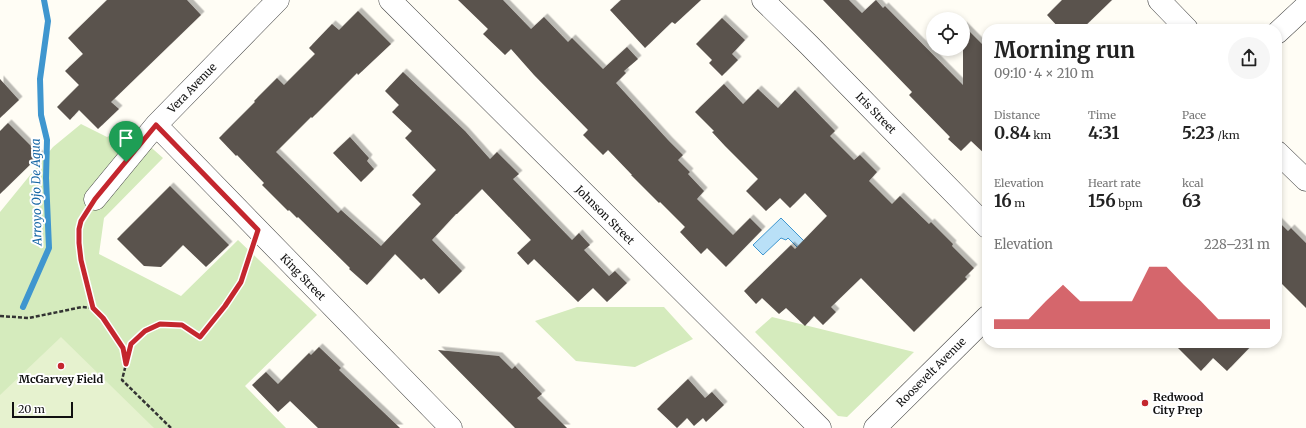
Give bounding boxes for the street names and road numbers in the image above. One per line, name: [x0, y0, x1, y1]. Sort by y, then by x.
street label: Vera Avenue: [164, 60, 220, 117]
street label: Iris Street: [853, 89, 900, 137]
street label: Johnson Street: [572, 182, 638, 248]
street label: King Street: [277, 251, 329, 304]
street label: Roosevelt Avenue: [893, 334, 969, 410]

